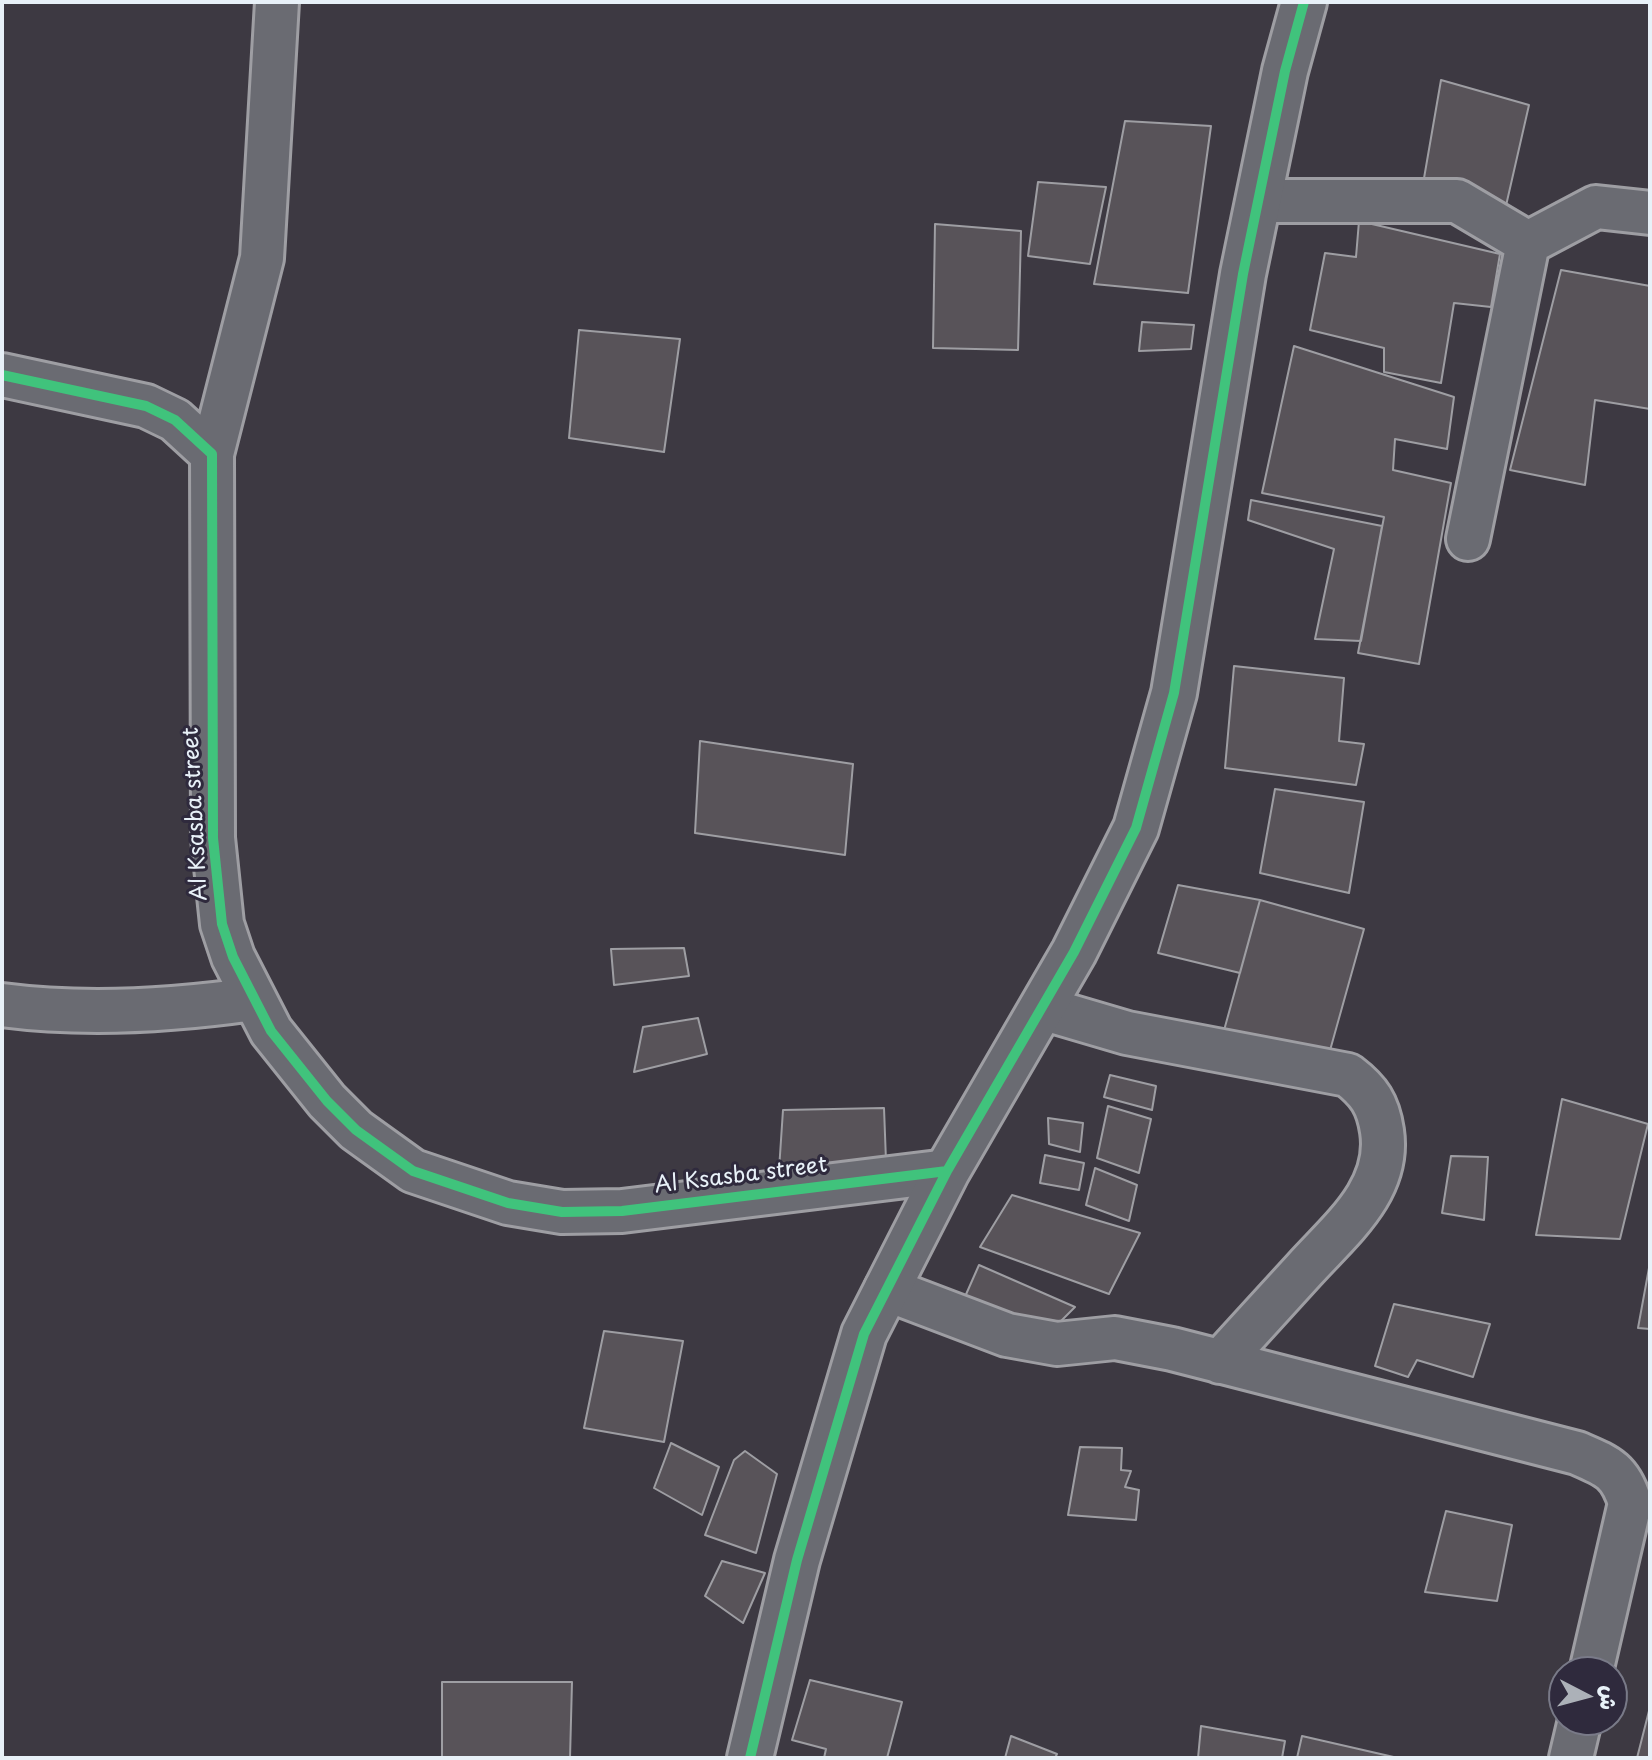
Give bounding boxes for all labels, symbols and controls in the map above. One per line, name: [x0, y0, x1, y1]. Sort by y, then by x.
street label: Al Ksasba street: [178, 727, 214, 901]
street label: Al Ksasba street: [653, 1152, 829, 1200]
north arrow: [1548, 1656, 1628, 1736]
text: ش: [1593, 1685, 1628, 1712]

